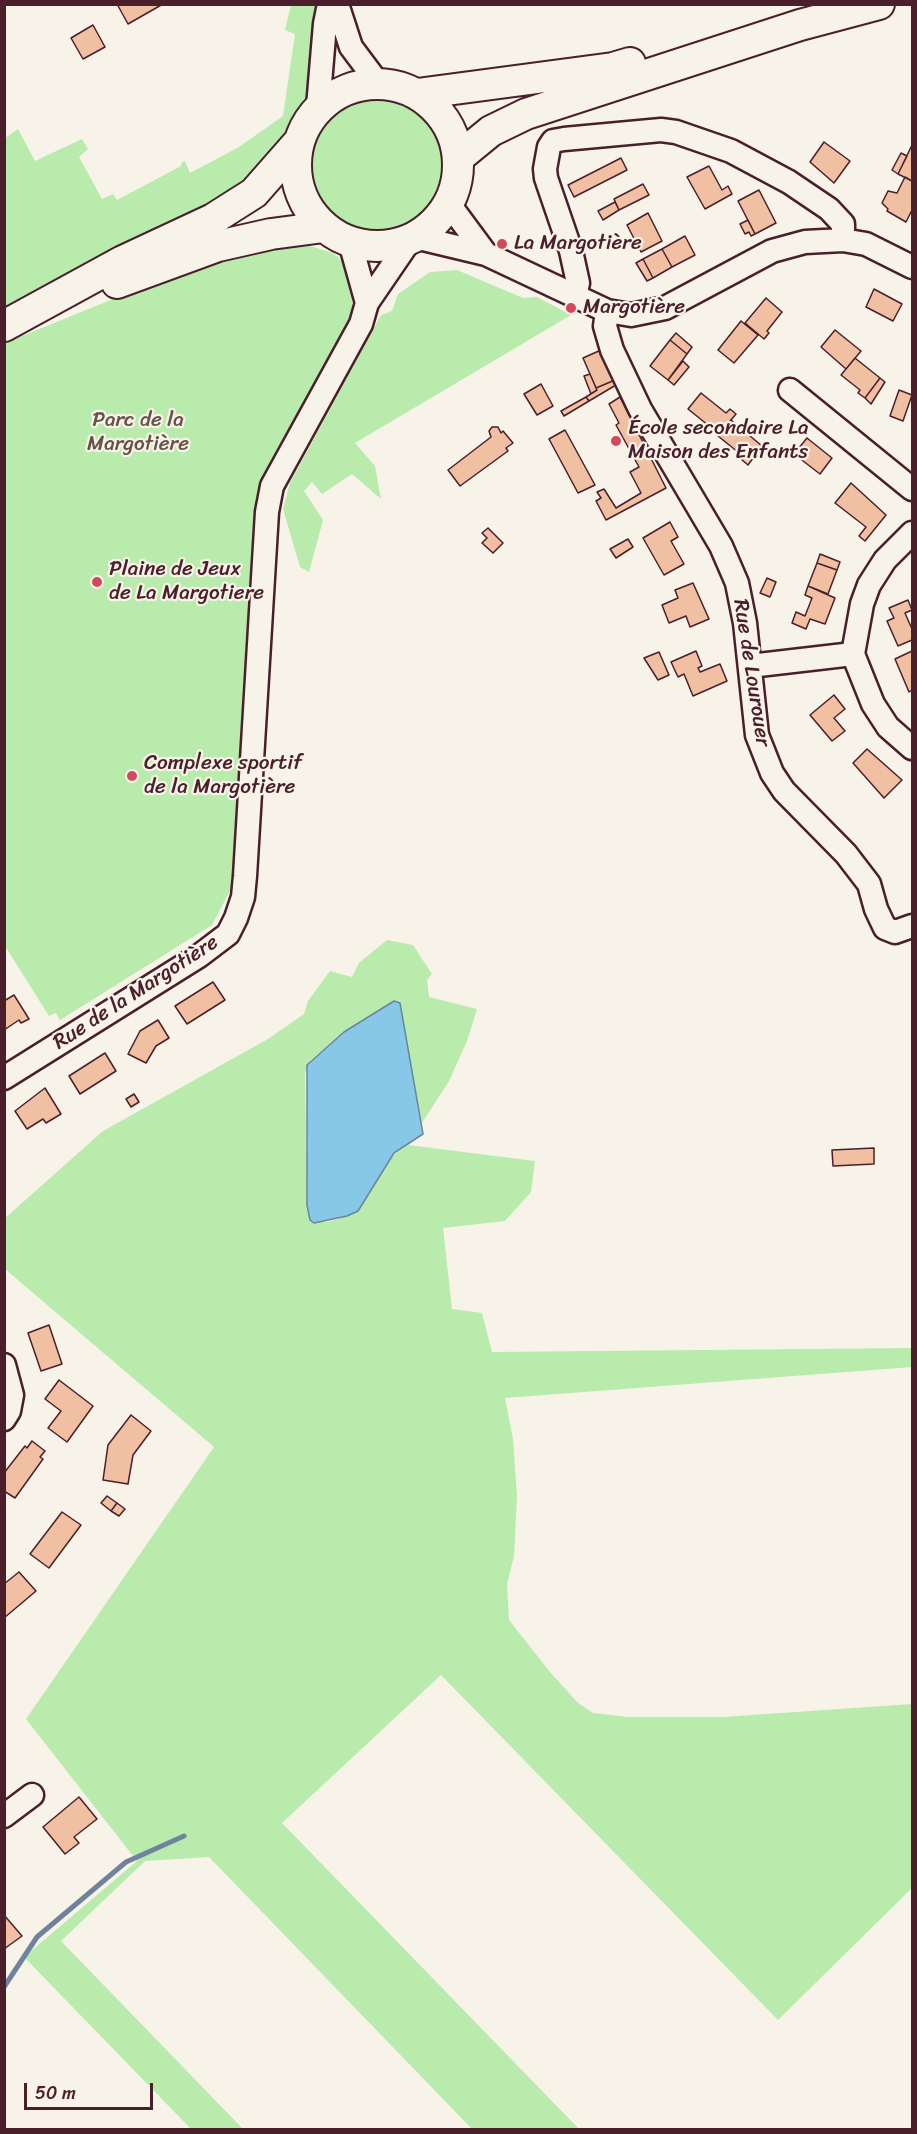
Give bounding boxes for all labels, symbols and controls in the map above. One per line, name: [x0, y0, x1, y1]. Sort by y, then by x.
place label: La Margotière: [514, 231, 642, 257]
marker: La Margotière: [495, 237, 509, 251]
place label: Margotière: [583, 295, 685, 321]
marker: Margotière: [564, 301, 578, 315]
park label: Parc de la Margotière: [87, 408, 189, 458]
place label: École secondaire La Maison des Enfants: [628, 416, 809, 466]
marker: École secondaire La Maison des Enfants: [609, 434, 623, 448]
place label: Plaine de Jeux de La Margotiere: [109, 557, 264, 607]
marker: Plaine de Jeux de La Margotiere: [90, 575, 104, 589]
street label: Rue de Lourouer: [727, 598, 775, 748]
place label: Complexe sportif de la Margotière: [144, 751, 302, 801]
marker: Complexe sportif de la Margotière: [125, 769, 139, 783]
street label: Rue de la Margotière: [49, 930, 223, 1056]
scale bar: [27, 2071, 156, 2109]
text: 50 m: [35, 2077, 76, 2109]

